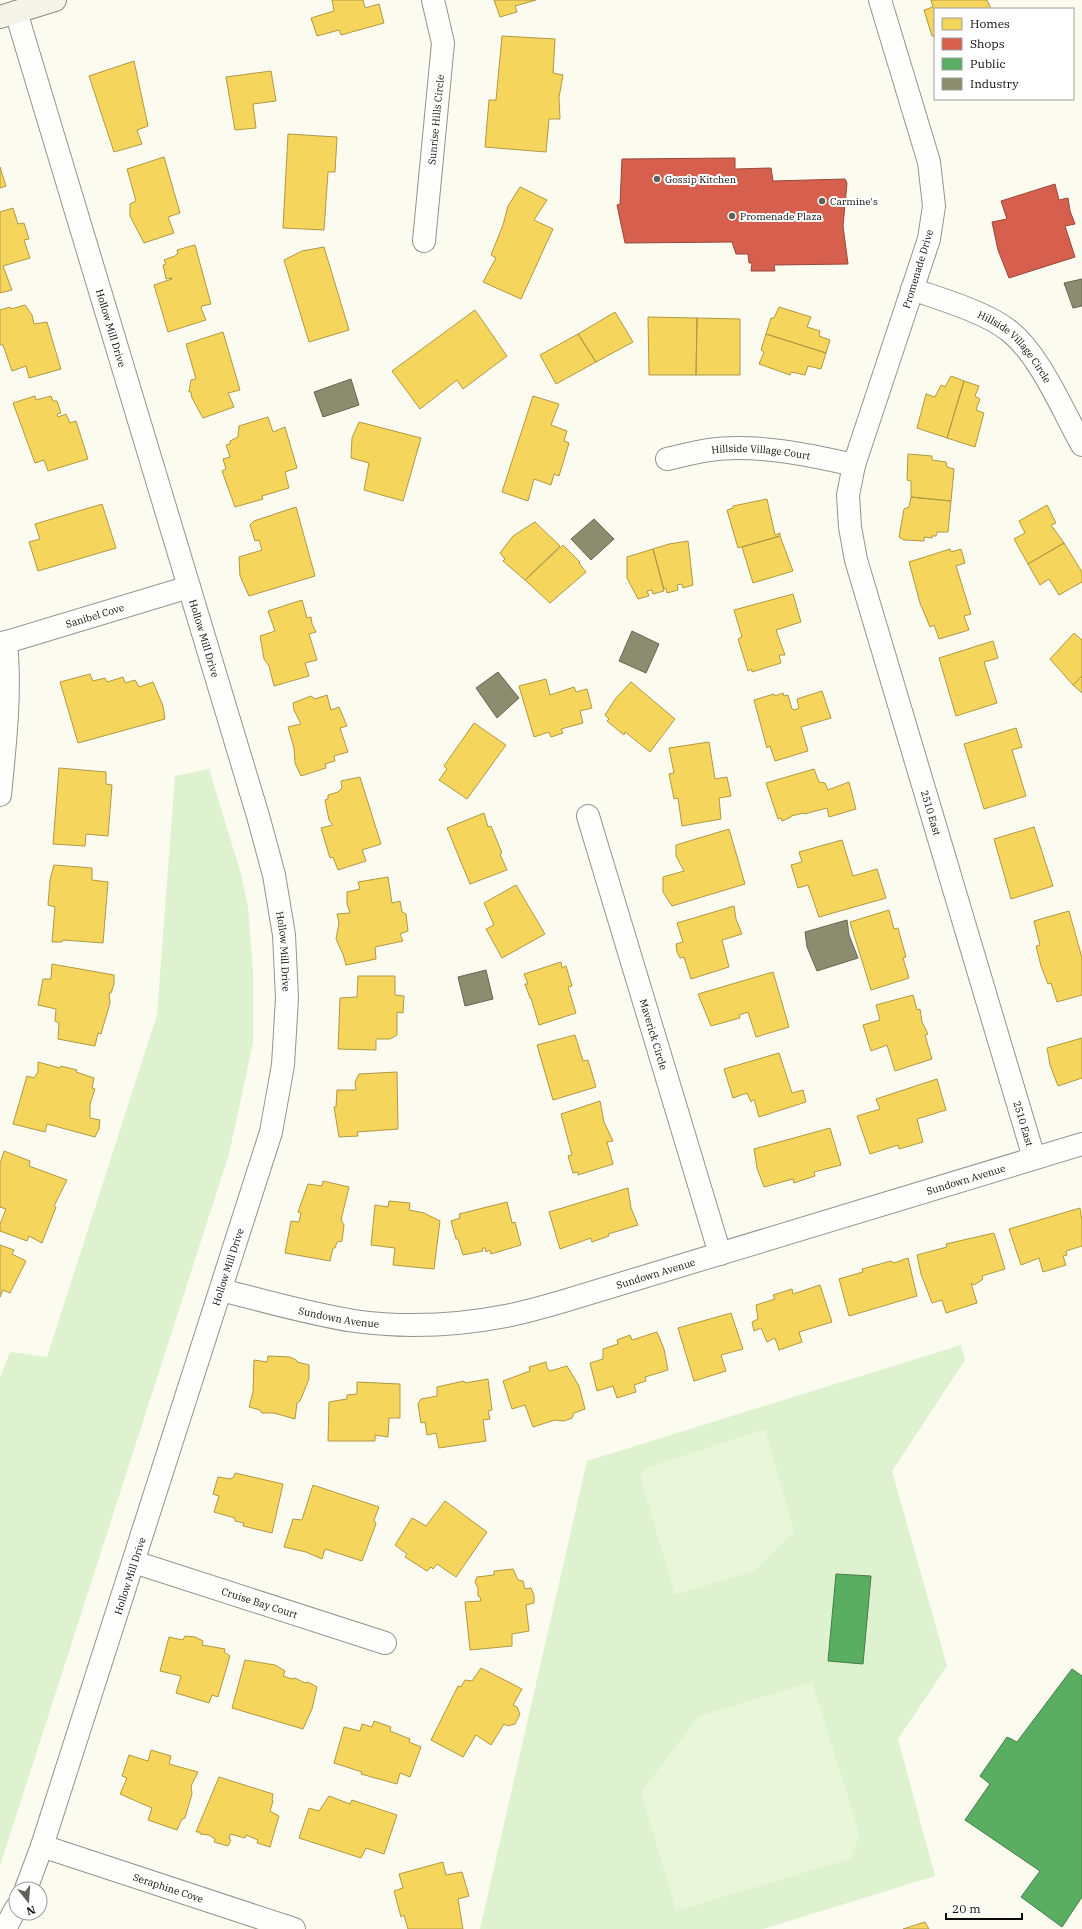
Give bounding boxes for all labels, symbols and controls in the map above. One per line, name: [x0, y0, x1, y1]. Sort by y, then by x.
legend: [934, 8, 1074, 100]
text: Homes: [970, 16, 1010, 31]
text: Shops: [970, 36, 1005, 51]
text: Public: [970, 56, 1006, 71]
street label: Sunrise Hills Circle: [425, 74, 446, 165]
text: Industry: [970, 76, 1019, 91]
place label: Gossip Kitchen: [665, 173, 737, 186]
marker: Gossip Kitchen: [652, 174, 662, 184]
place label: Carmine's: [830, 195, 878, 208]
marker: Carmine's: [817, 196, 827, 206]
place label: Promenade Plaza: [740, 210, 823, 223]
marker: Promenade Plaza: [727, 211, 737, 221]
street label: Promenade Drive: [900, 228, 936, 310]
street label: Hollow Mill Drive: [93, 287, 129, 369]
street label: Hillside Village Circle: [976, 307, 1054, 385]
street label: Hillside Village Court: [711, 441, 812, 462]
street label: Hollow Mill Drive: [187, 598, 222, 679]
street label: Sanibel Cove: [64, 600, 126, 630]
street label: 2510 East: [918, 789, 944, 837]
street label: Hollow Mill Drive: [274, 910, 293, 992]
street label: Maverick Circle: [637, 997, 671, 1071]
street label: 2510 East: [1011, 1099, 1037, 1148]
street label: Sundown Avenue: [925, 1161, 1007, 1197]
street label: Hollow Mill Drive: [209, 1227, 247, 1307]
street label: Sundown Avenue: [615, 1255, 697, 1291]
street label: Sundown Avenue: [297, 1303, 380, 1330]
street label: Hollow Mill Drive: [111, 1536, 149, 1616]
street label: Cruise Bay Court: [220, 1584, 300, 1621]
street label: Seraphine Cove: [131, 1870, 205, 1905]
north arrow: [8, 1881, 48, 1921]
scale bar: [946, 1895, 1022, 1921]
text: 20 m: [952, 1901, 981, 1916]
text: N: [24, 1903, 37, 1919]

